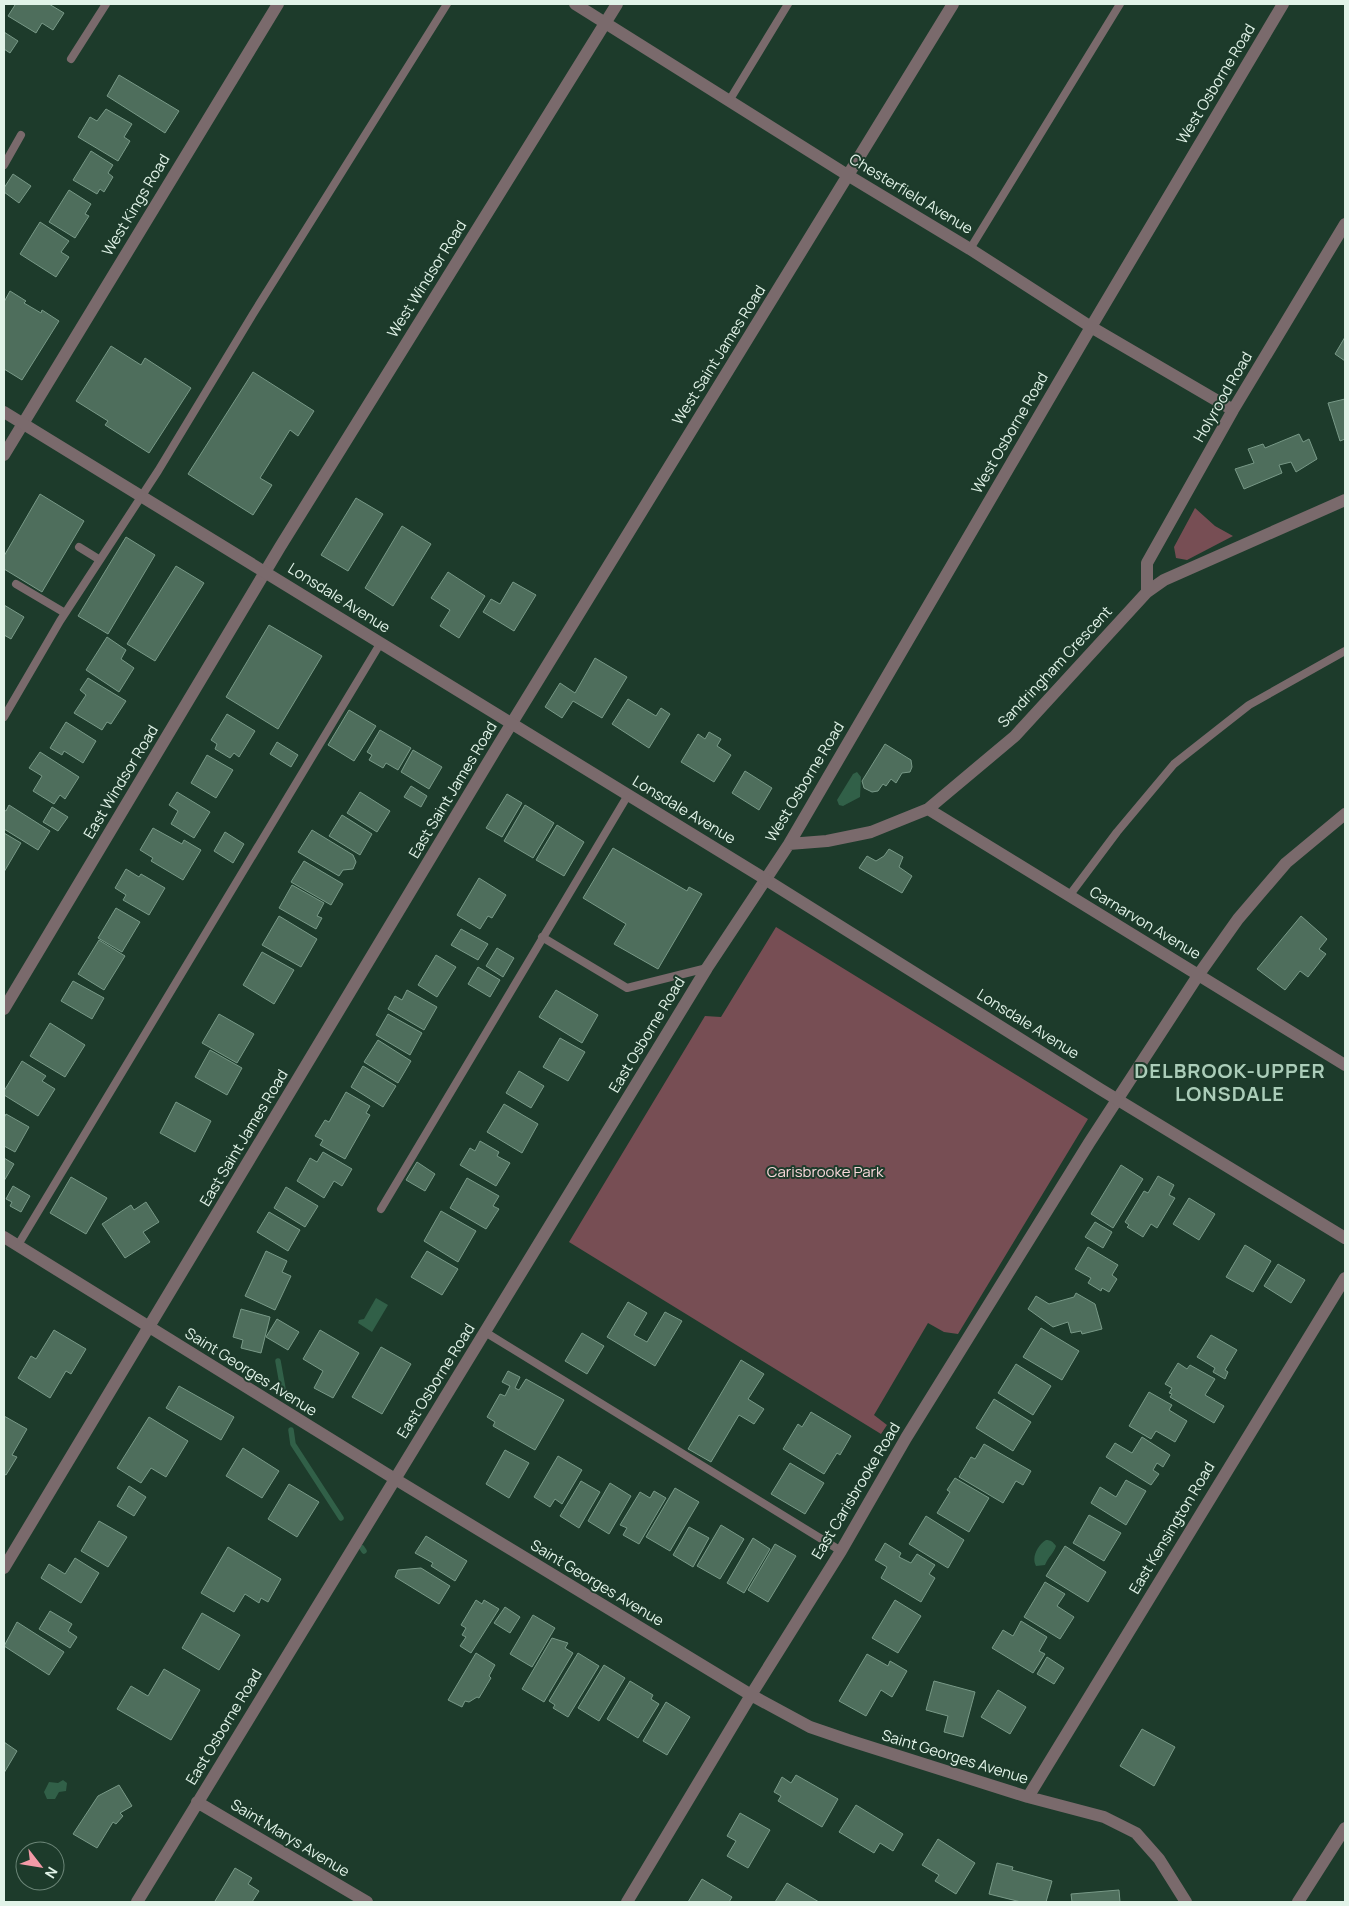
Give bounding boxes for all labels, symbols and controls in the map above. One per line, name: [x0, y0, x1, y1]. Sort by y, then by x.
street label: West Osborne Road: [1171, 20, 1260, 148]
street label: Chesterfield Avenue: [846, 148, 977, 239]
street label: West Kings Road: [97, 150, 174, 260]
street label: West Windsor Road: [382, 216, 471, 341]
street label: West Saint James Road: [667, 281, 770, 429]
street label: Holyrood Road: [1188, 348, 1257, 446]
street label: West Osborne Road: [966, 368, 1053, 497]
street label: Lonsdale Avenue: [284, 558, 395, 638]
street label: Sandringham Crescent: [993, 601, 1117, 732]
street label: East Saint James Road: [403, 718, 502, 862]
street label: West Osborne Road: [760, 718, 849, 846]
street label: East Windsor Road: [78, 721, 163, 843]
street label: Lonsdale Avenue: [629, 770, 740, 849]
street label: Carnarvon Avenue: [1086, 881, 1205, 964]
street label: East Osborne Road: [604, 973, 690, 1097]
street label: Lonsdale Avenue: [973, 984, 1084, 1064]
district label: DELBROOK-UPPER LONSDALE: [1134, 1057, 1326, 1107]
street label: East Saint James Road: [194, 1066, 293, 1210]
park label: Carisbrooke Park: [767, 1161, 884, 1182]
street label: East Osborne Road: [392, 1319, 479, 1442]
street label: Saint Georges Avenue: [181, 1322, 322, 1421]
street label: East Carisbrooke Road: [806, 1418, 905, 1563]
street label: East Kensington Road: [1124, 1458, 1219, 1598]
street label: Saint Georges Avenue: [527, 1534, 668, 1631]
street label: East Osborne Road: [181, 1665, 267, 1789]
street label: Saint Georges Avenue: [879, 1724, 1031, 1789]
street label: Saint Marys Avenue: [227, 1794, 354, 1882]
north arrow: [15, 1841, 65, 1891]
text: N: [41, 1864, 62, 1882]

